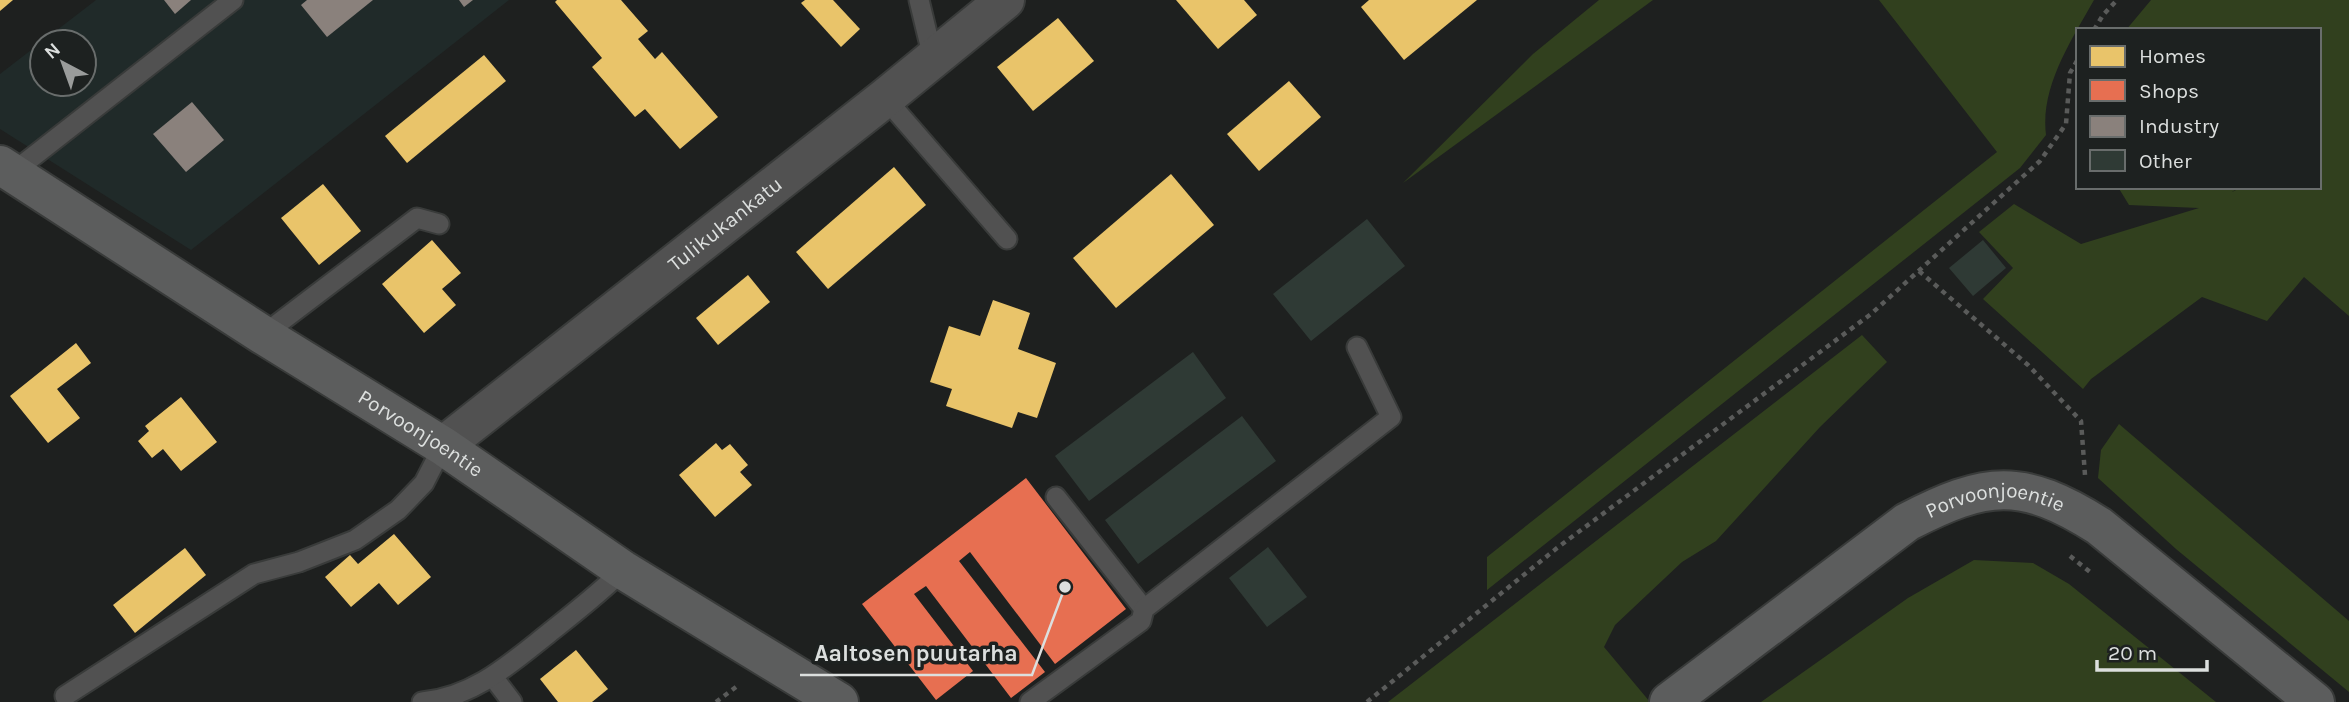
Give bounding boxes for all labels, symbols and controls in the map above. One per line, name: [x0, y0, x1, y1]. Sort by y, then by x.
north arrow: [28, 28, 98, 98]
legend: [2076, 28, 2321, 189]
text: N: [40, 38, 65, 64]
text: Homes: [2139, 44, 2206, 68]
text: Shops: [2139, 79, 2199, 103]
text: Industry: [2139, 114, 2219, 138]
text: Other: [2139, 149, 2192, 173]
street label: Tulikukankatu: [663, 172, 787, 276]
street label: Porvoonjoentie: [354, 385, 488, 482]
street label: Porvoonjoentie: [1922, 478, 2069, 523]
scale bar: [2097, 628, 2207, 672]
callout: Aaltosen puutarha: [800, 631, 1032, 675]
text: Aaltosen puutarha: [814, 640, 1018, 667]
text: 20 m: [2108, 641, 2157, 665]

